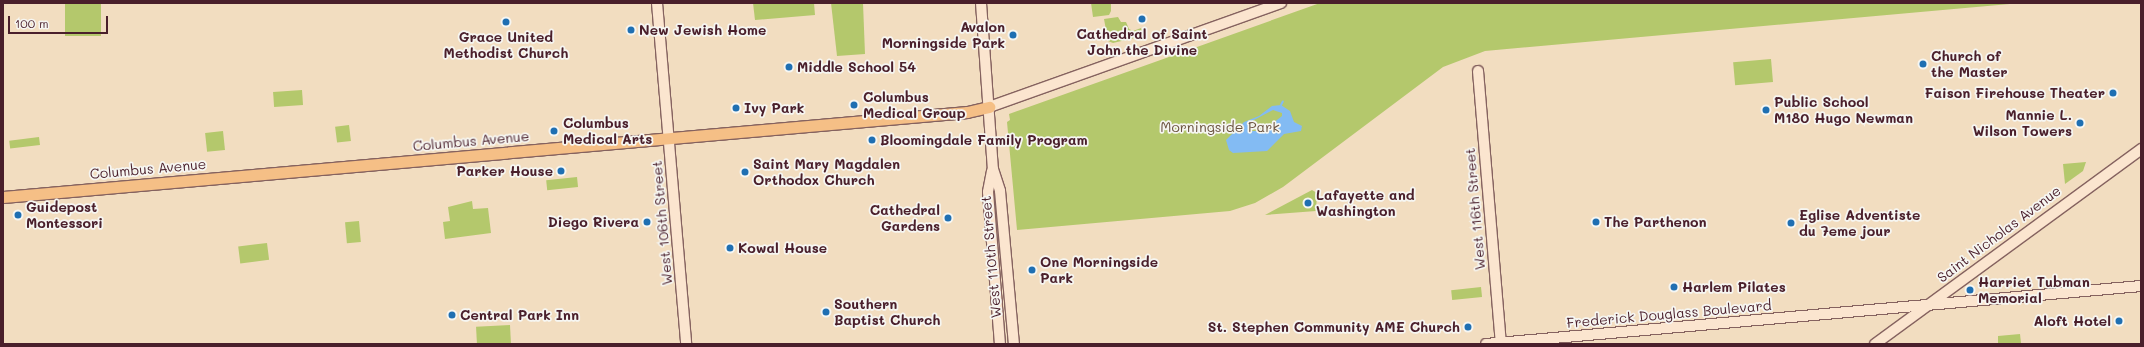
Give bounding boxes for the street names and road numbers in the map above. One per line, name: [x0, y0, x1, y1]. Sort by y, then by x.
street label: Columbus Avenue: [412, 128, 530, 154]
street label: West 116th Street: [1461, 147, 1489, 271]
street label: Columbus Avenue: [89, 156, 207, 182]
street label: West 106th Street: [648, 160, 676, 286]
street label: Saint Nicholas Avenue: [1934, 182, 2064, 286]
street label: West 110th Street: [977, 195, 1005, 319]
street label: Frederick Douglass Boulevard: [1566, 297, 1772, 331]

